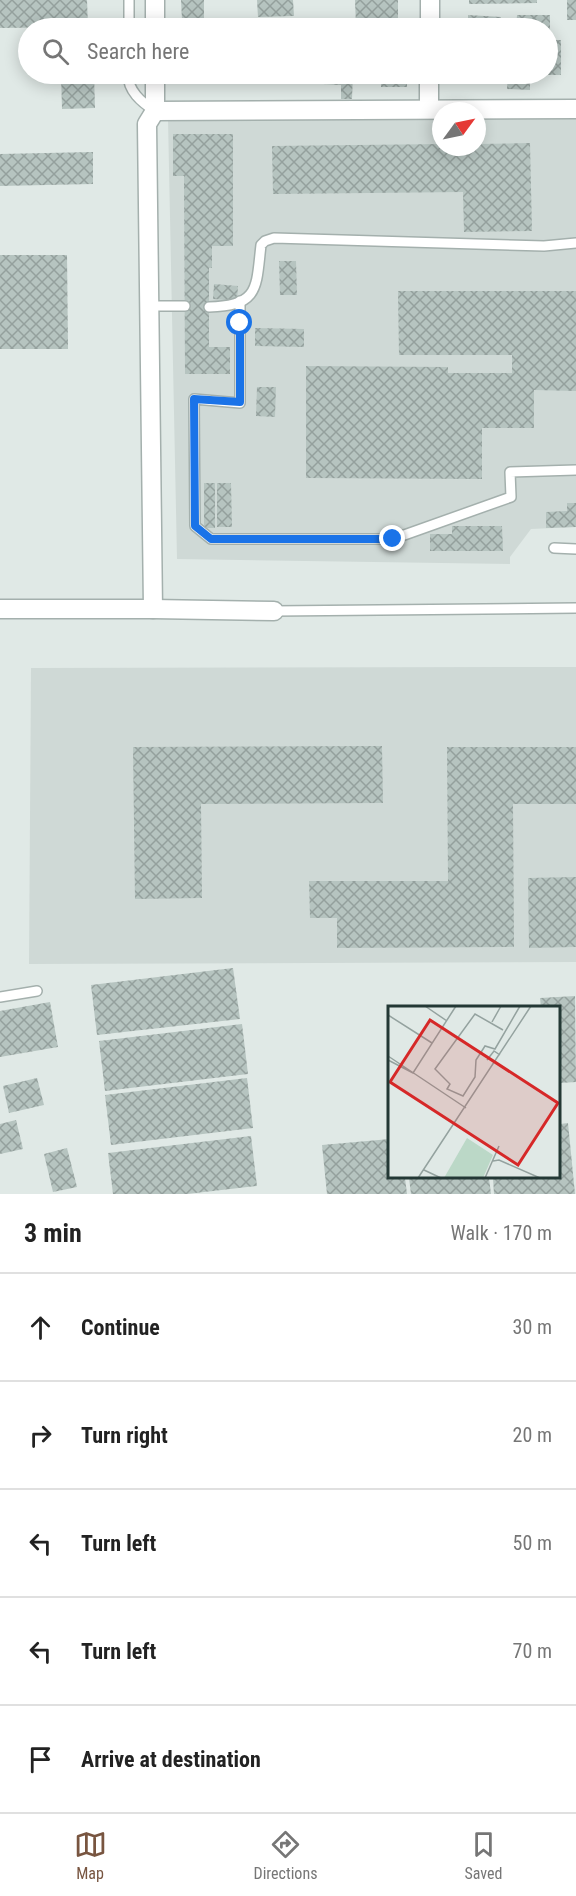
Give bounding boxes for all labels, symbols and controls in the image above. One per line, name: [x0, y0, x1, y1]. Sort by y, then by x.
search box: [18, 18, 558, 84]
icon: search: [39, 35, 72, 68]
text: Search here: [87, 39, 189, 64]
north arrow: [432, 102, 486, 156]
route start: [226, 309, 252, 335]
route end: [379, 525, 405, 551]
inset map: [388, 1006, 561, 1179]
text: 3 min: [24, 1218, 82, 1248]
text: Walk · 170 m: [451, 1221, 552, 1245]
icon: ahead: [24, 1311, 57, 1344]
text: Continue: [81, 1315, 160, 1340]
text: 30 m: [513, 1315, 552, 1339]
icon: right: [24, 1419, 57, 1452]
text: Turn right: [81, 1423, 168, 1448]
text: 20 m: [513, 1423, 552, 1447]
icon: left: [24, 1527, 57, 1560]
text: Turn left: [81, 1531, 156, 1556]
text: 50 m: [513, 1531, 552, 1555]
icon: left: [24, 1635, 57, 1668]
text: Turn left: [81, 1639, 156, 1664]
text: 70 m: [513, 1639, 552, 1663]
icon: arrive: [24, 1743, 57, 1776]
text: Arrive at destination: [81, 1747, 261, 1772]
tab: Map: [74, 1828, 107, 1883]
tab: Directions: [254, 1828, 317, 1883]
tab: Saved: [464, 1828, 502, 1883]

